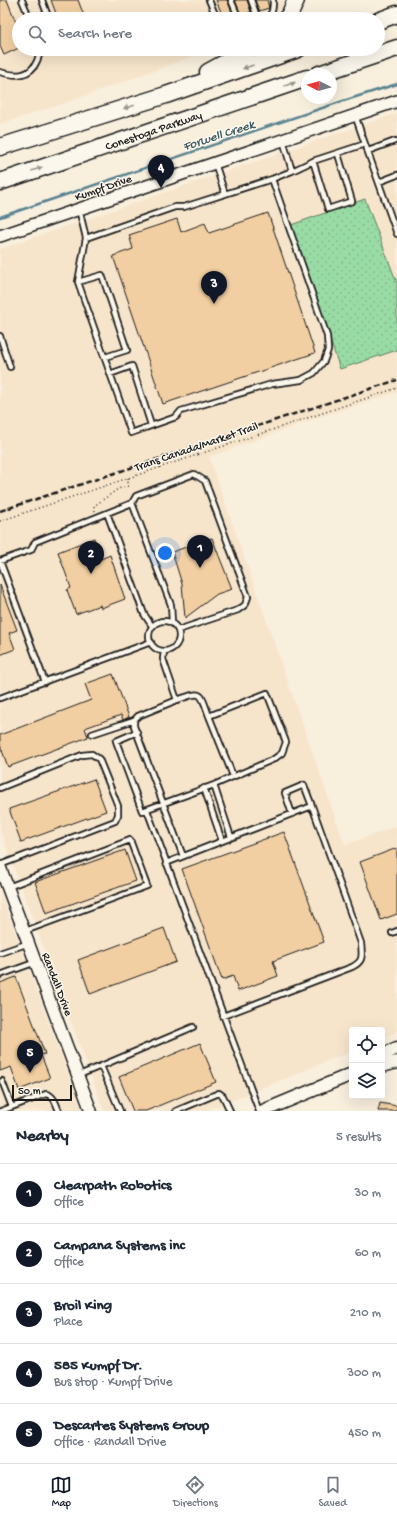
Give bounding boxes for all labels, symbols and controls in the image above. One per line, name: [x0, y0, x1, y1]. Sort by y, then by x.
search box: [12, 12, 385, 56]
icon: search: [26, 23, 48, 45]
text: Search here: [58, 25, 132, 43]
one-way arrow: [241, 64, 253, 70]
north arrow: [301, 68, 337, 104]
one-way arrow: [285, 81, 297, 87]
one-way arrow: [122, 104, 134, 110]
street label: Conestoga Parkway: [104, 109, 204, 155]
water label: Forwell Creek: [181, 117, 258, 155]
pin: 4: [148, 155, 174, 188]
one-way arrow: [31, 166, 43, 172]
street label: Kumpf Drive: [73, 172, 135, 205]
pin: 3: [201, 271, 227, 304]
street label: Trans Canada/Market Trail: [132, 420, 261, 476]
pin: 1: [187, 535, 213, 568]
pin: 2: [78, 541, 104, 574]
your location: [155, 543, 175, 563]
street label: Randall Drive: [38, 951, 75, 1019]
map controls: [349, 1027, 385, 1099]
button: locate: [349, 1027, 385, 1063]
pin: 5: [17, 1040, 43, 1073]
button: layers: [349, 1063, 385, 1099]
scale bar: [12, 1083, 72, 1102]
text: 50 m: [18, 1086, 40, 1098]
text: Nearby: [16, 1127, 69, 1147]
text: 5 results: [336, 1130, 381, 1145]
text: Clearpath Robotics: [54, 1177, 172, 1195]
text: 1: [26, 1186, 32, 1201]
text: 30 m: [355, 1186, 381, 1201]
text: Office: [54, 1195, 84, 1210]
text: Campana Systems inc: [54, 1237, 185, 1255]
text: 2: [26, 1246, 32, 1261]
text: 60 m: [355, 1246, 381, 1261]
text: Office: [54, 1255, 84, 1270]
text: Broil King: [54, 1297, 112, 1315]
text: 3: [26, 1306, 32, 1321]
text: 210 m: [350, 1306, 381, 1321]
text: Place: [54, 1315, 82, 1330]
text: 585 Kumpf Dr.: [54, 1357, 143, 1375]
text: 4: [26, 1366, 32, 1381]
text: 300 m: [347, 1366, 381, 1381]
text: Bus stop · Kumpf Drive: [54, 1375, 172, 1390]
text: Descartes Systems Group: [54, 1417, 209, 1435]
text: 5: [26, 1426, 32, 1441]
text: 450 m: [348, 1426, 381, 1441]
text: Office · Randall Drive: [54, 1435, 166, 1450]
tab: Map: [50, 1474, 72, 1510]
tab: Directions: [173, 1474, 218, 1510]
tab: Saved: [318, 1474, 347, 1510]

